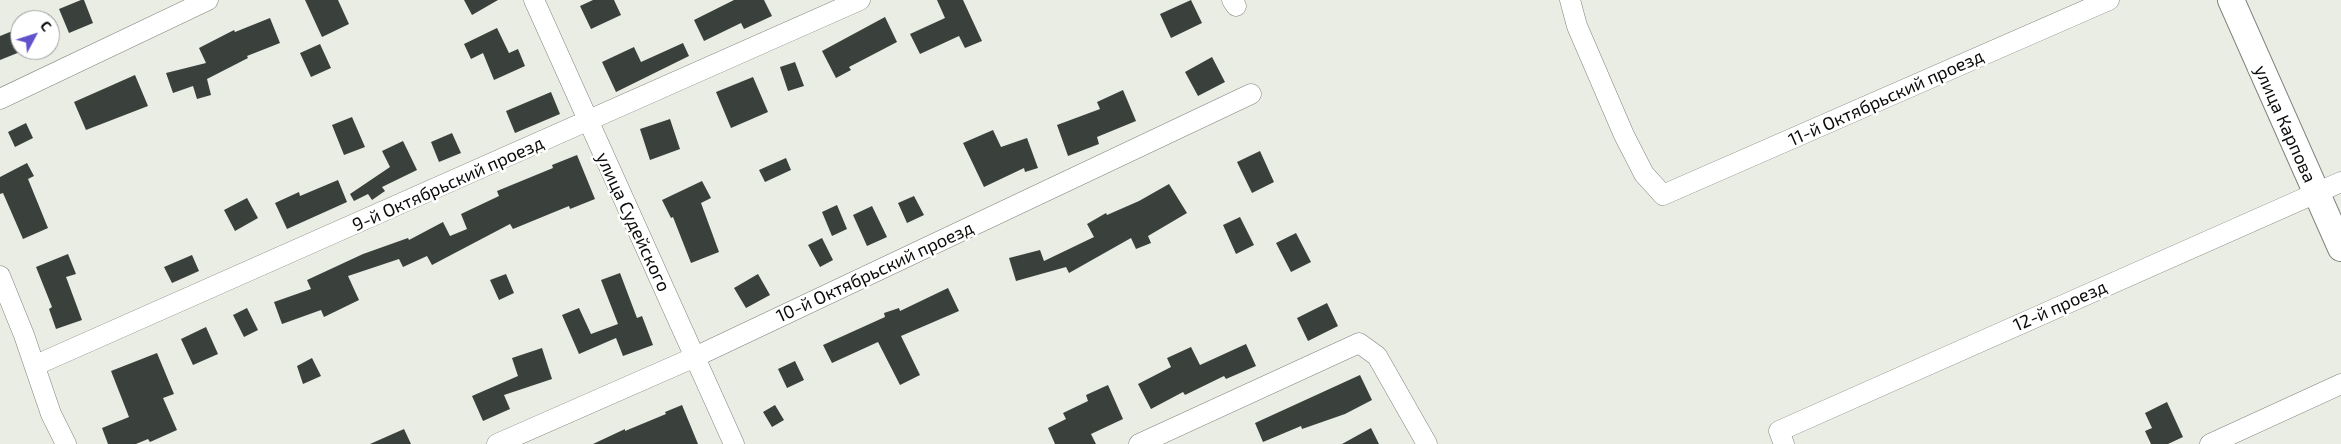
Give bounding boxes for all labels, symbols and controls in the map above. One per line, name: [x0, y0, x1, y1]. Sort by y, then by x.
north arrow: [10, 10, 60, 60]
text: С: [37, 17, 55, 34]
street label: 11-й Октябрьский проезд: [1785, 45, 1987, 151]
street label: улица Карпова: [2249, 62, 2321, 186]
street label: 9-й Октябрьский проезд: [349, 132, 547, 236]
street label: улица Судейского: [591, 149, 675, 295]
street label: 10-й Октябрьский проезд: [773, 217, 977, 327]
street label: 12-й проезд: [2010, 276, 2110, 336]

